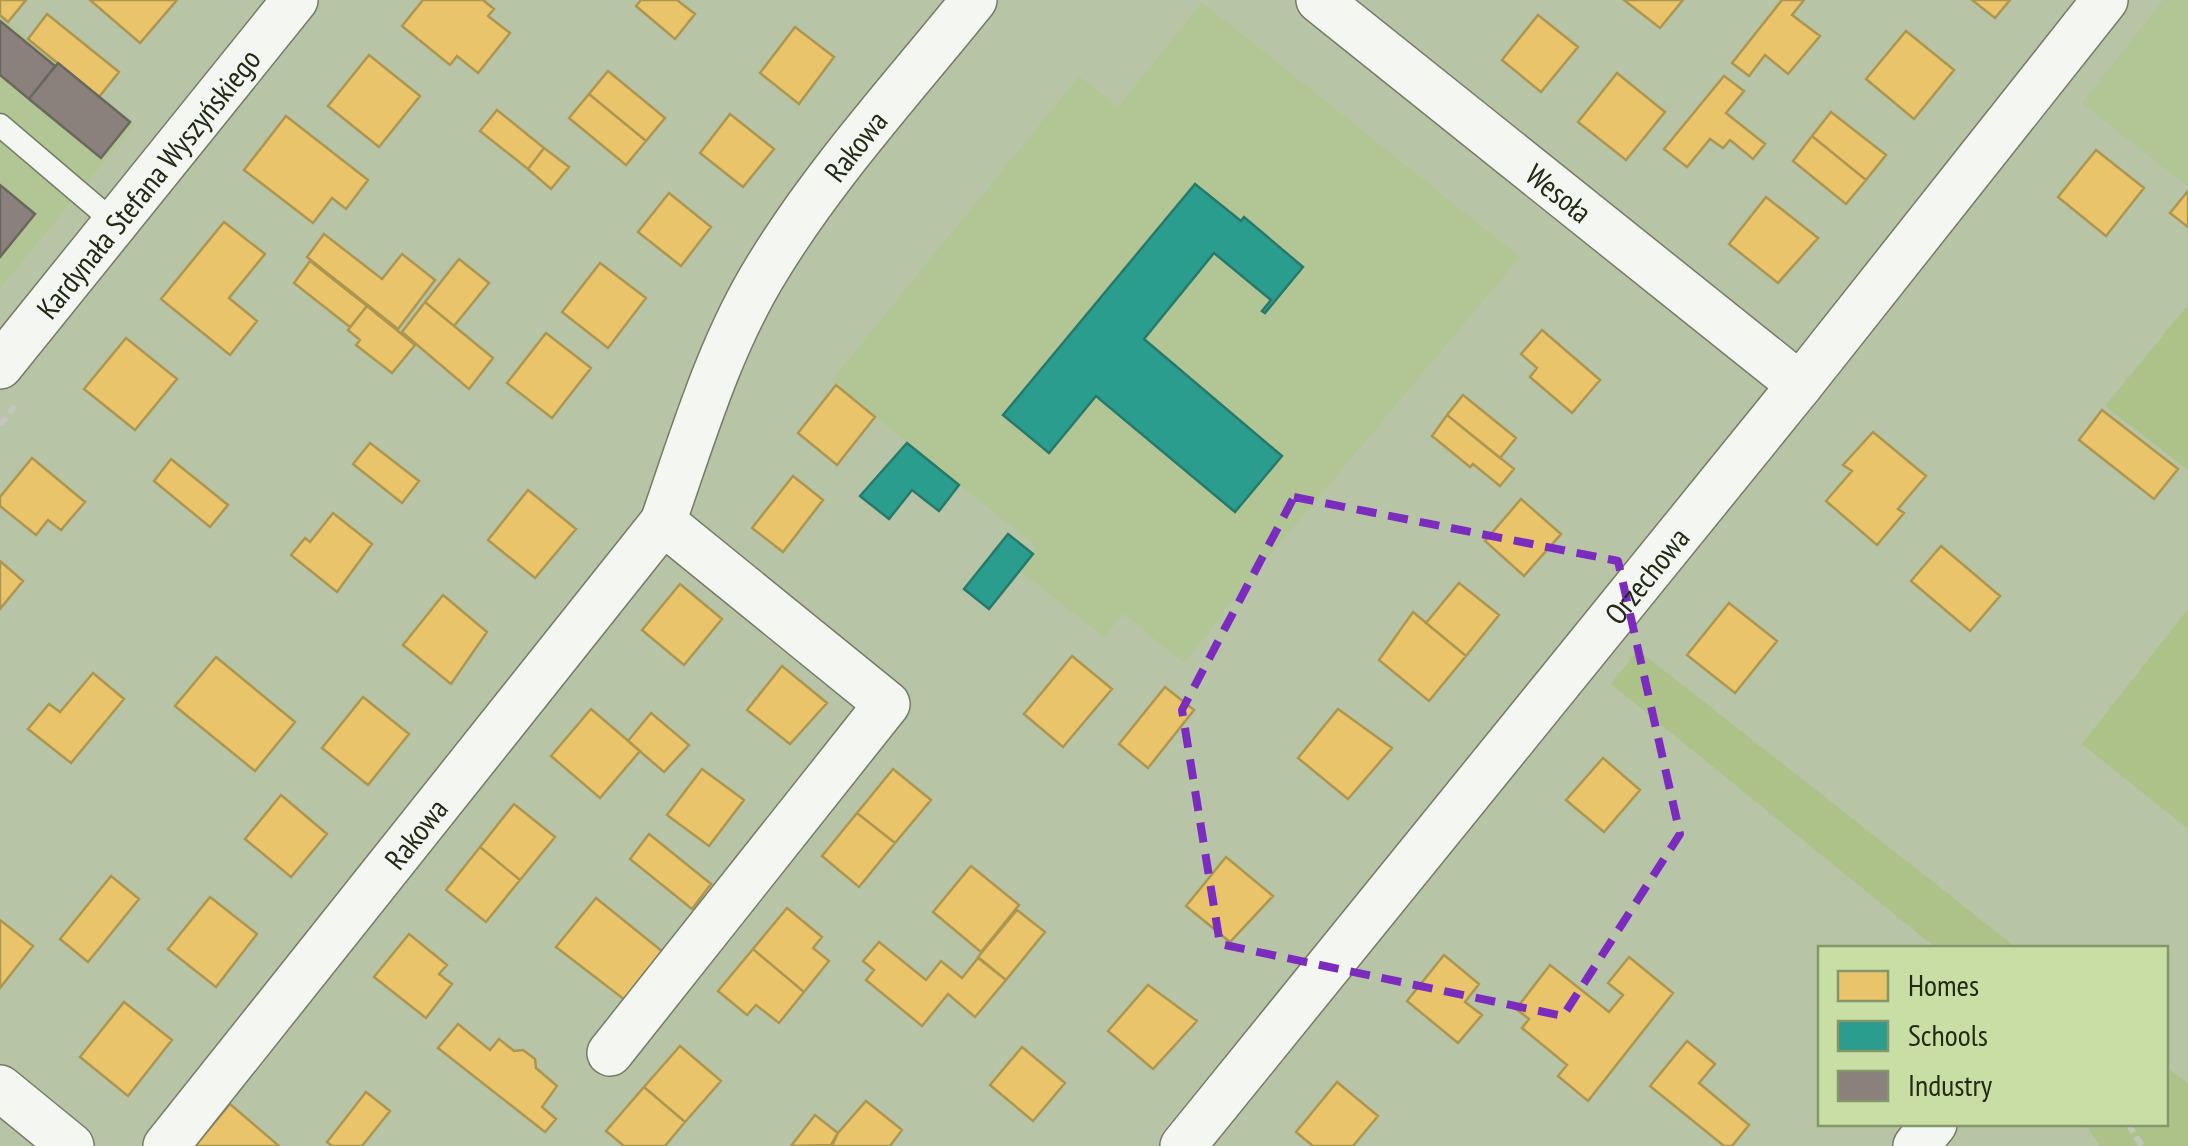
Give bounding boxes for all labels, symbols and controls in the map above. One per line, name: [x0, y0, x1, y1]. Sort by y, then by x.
street label: Kardynała Stefana Wyszyńskiego: [27, 40, 268, 326]
street label: Rakowa: [815, 102, 895, 189]
street label: Wesoła: [1519, 154, 1600, 231]
street label: Orzechowa: [1595, 519, 1697, 631]
street label: Rakowa: [375, 790, 455, 877]
legend: [1818, 946, 2168, 1126]
text: Homes: [1908, 965, 1979, 1004]
text: Schools: [1908, 1015, 1988, 1054]
text: Industry: [1908, 1065, 1993, 1104]

